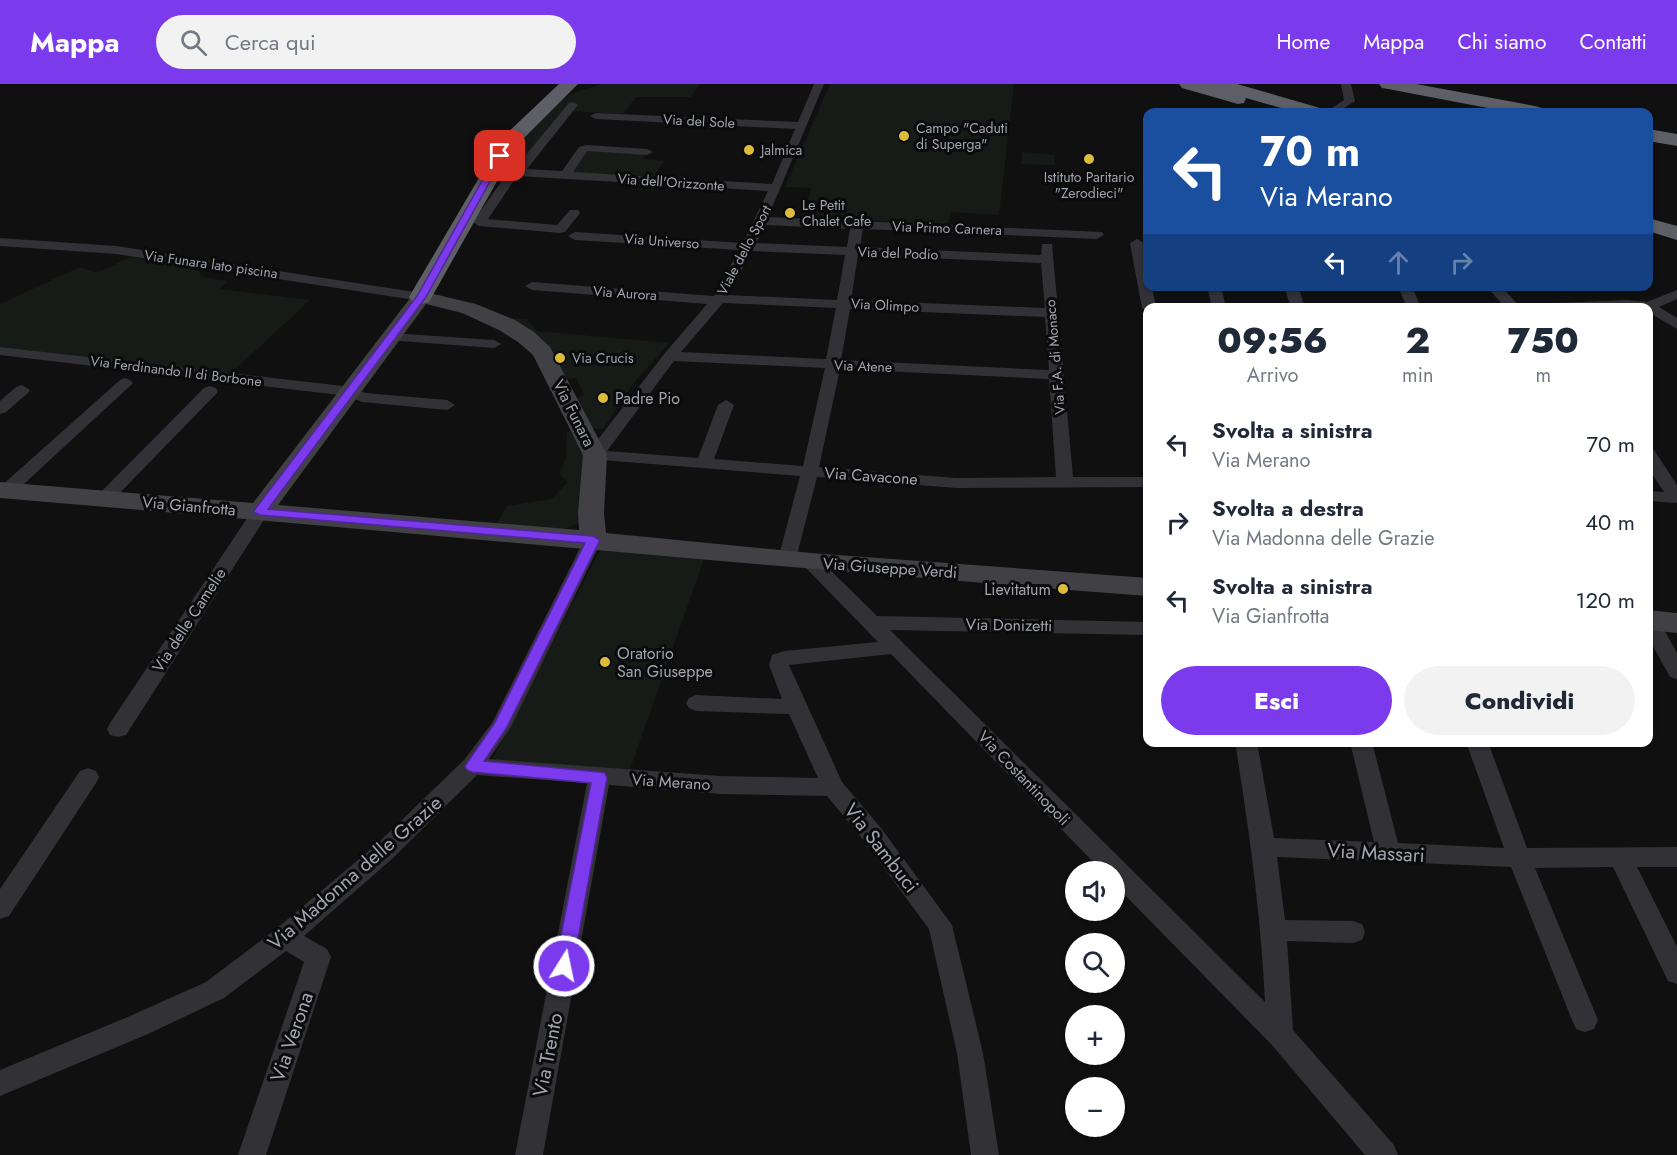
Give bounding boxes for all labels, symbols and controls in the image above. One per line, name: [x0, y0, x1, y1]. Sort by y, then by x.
search box: [156, 15, 576, 69]
text: Mappa: [30, 22, 120, 63]
icon: search: [177, 26, 210, 59]
text: Cerca qui: [225, 26, 316, 58]
text: Home: [1277, 27, 1330, 57]
text: Mappa: [1363, 27, 1424, 57]
text: Chi siamo: [1457, 27, 1546, 57]
text: Contatti: [1579, 27, 1647, 57]
street label: Via del Sole: [662, 109, 736, 133]
place label: Campo "Caduti di Superga": [916, 118, 1008, 154]
text: 70 m: [1260, 121, 1360, 182]
marker: Campo "Caduti di Superga": [897, 129, 911, 143]
pin: [474, 130, 525, 181]
icon: left: [1161, 132, 1239, 210]
icon: arrive: [483, 139, 516, 172]
place label: Jalmica: [759, 140, 802, 160]
marker: Jalmica: [742, 143, 756, 157]
marker: Istituto Paritario "Zerodieci": [1082, 152, 1096, 166]
place label: Istituto Paritario "Zerodieci": [1044, 167, 1135, 203]
street label: Via dell'Orizzonte: [617, 168, 725, 196]
text: Via Merano: [1260, 177, 1393, 216]
place label: Le Petit Chalet Cafe: [802, 195, 871, 231]
street label: Viale dello Sport: [712, 201, 776, 298]
marker: Le Petit Chalet Cafe: [783, 206, 797, 220]
street label: Via Primo Carnera: [892, 216, 1002, 240]
street label: Via Universo: [624, 228, 700, 254]
street label: Via del Podio: [857, 242, 939, 264]
street label: Via Funara lato piscina: [143, 245, 279, 283]
icon: left: [1319, 246, 1352, 279]
icon: ahead: [1382, 246, 1415, 279]
icon: right: [1445, 246, 1478, 279]
street label: Via Aurora: [592, 281, 658, 305]
street label: Via Olimpo: [850, 293, 920, 317]
street label: Via F.A. di Monaco: [1040, 298, 1070, 415]
text: 09:56: [1217, 314, 1328, 366]
text: 2: [1405, 314, 1430, 366]
text: 750: [1508, 314, 1579, 366]
place label: Via Crucis: [572, 348, 634, 368]
street label: Via Ferdinando II di Borbone: [89, 351, 263, 391]
marker: Via Crucis: [553, 351, 567, 365]
street label: Via Atene: [834, 355, 892, 377]
text: Arrivo: [1247, 361, 1298, 390]
text: min: [1402, 361, 1433, 390]
text: m: [1535, 361, 1551, 390]
street label: Via Funara: [547, 375, 601, 451]
place label: Padre Pio: [615, 387, 680, 410]
marker: Padre Pio: [596, 391, 610, 405]
text: Svolta a sinistra: [1212, 414, 1373, 446]
icon: left: [1161, 428, 1194, 461]
text: 70 m: [1586, 428, 1635, 460]
text: Via Merano: [1212, 446, 1310, 475]
street label: Via Cavacone: [824, 461, 918, 491]
street label: Via Gianfrotta: [141, 490, 237, 522]
text: Svolta a destra: [1212, 492, 1364, 524]
icon: right: [1161, 506, 1194, 539]
text: 40 m: [1585, 506, 1635, 538]
text: Via Madonna delle Grazie: [1212, 524, 1435, 553]
street label: Via Giuseppe Verdi: [822, 552, 958, 584]
street label: Via delle Camelie: [147, 563, 231, 677]
text: Svolta a sinistra: [1212, 570, 1373, 602]
place label: Lievitatum: [984, 578, 1051, 601]
marker: Lievitatum: [1056, 582, 1070, 596]
icon: left: [1161, 584, 1194, 617]
text: 120 m: [1576, 584, 1635, 616]
text: Via Gianfrotta: [1212, 602, 1329, 631]
street label: Via Donizetti: [966, 613, 1052, 637]
place label: Oratorio San Giuseppe: [617, 642, 713, 683]
marker: Oratorio San Giuseppe: [598, 655, 612, 669]
button: Esci: [1161, 666, 1392, 735]
button: Condividi: [1404, 666, 1635, 735]
street label: Via Costantinopoli: [973, 725, 1075, 831]
street label: Via Merano: [631, 768, 711, 796]
street label: Via Madonna delle Grazie: [261, 789, 449, 957]
street label: Via Sambuci: [837, 797, 925, 899]
street label: Via Massari: [1326, 836, 1426, 870]
map controls: [1065, 861, 1125, 1137]
button: sound: [1065, 861, 1125, 921]
button: search: [1065, 933, 1125, 993]
position arrow: [532, 934, 596, 998]
street label: Via Verona: [263, 988, 321, 1086]
button: +: [1065, 1005, 1125, 1065]
street label: Via Trento: [526, 1011, 570, 1099]
button: −: [1065, 1077, 1125, 1137]

